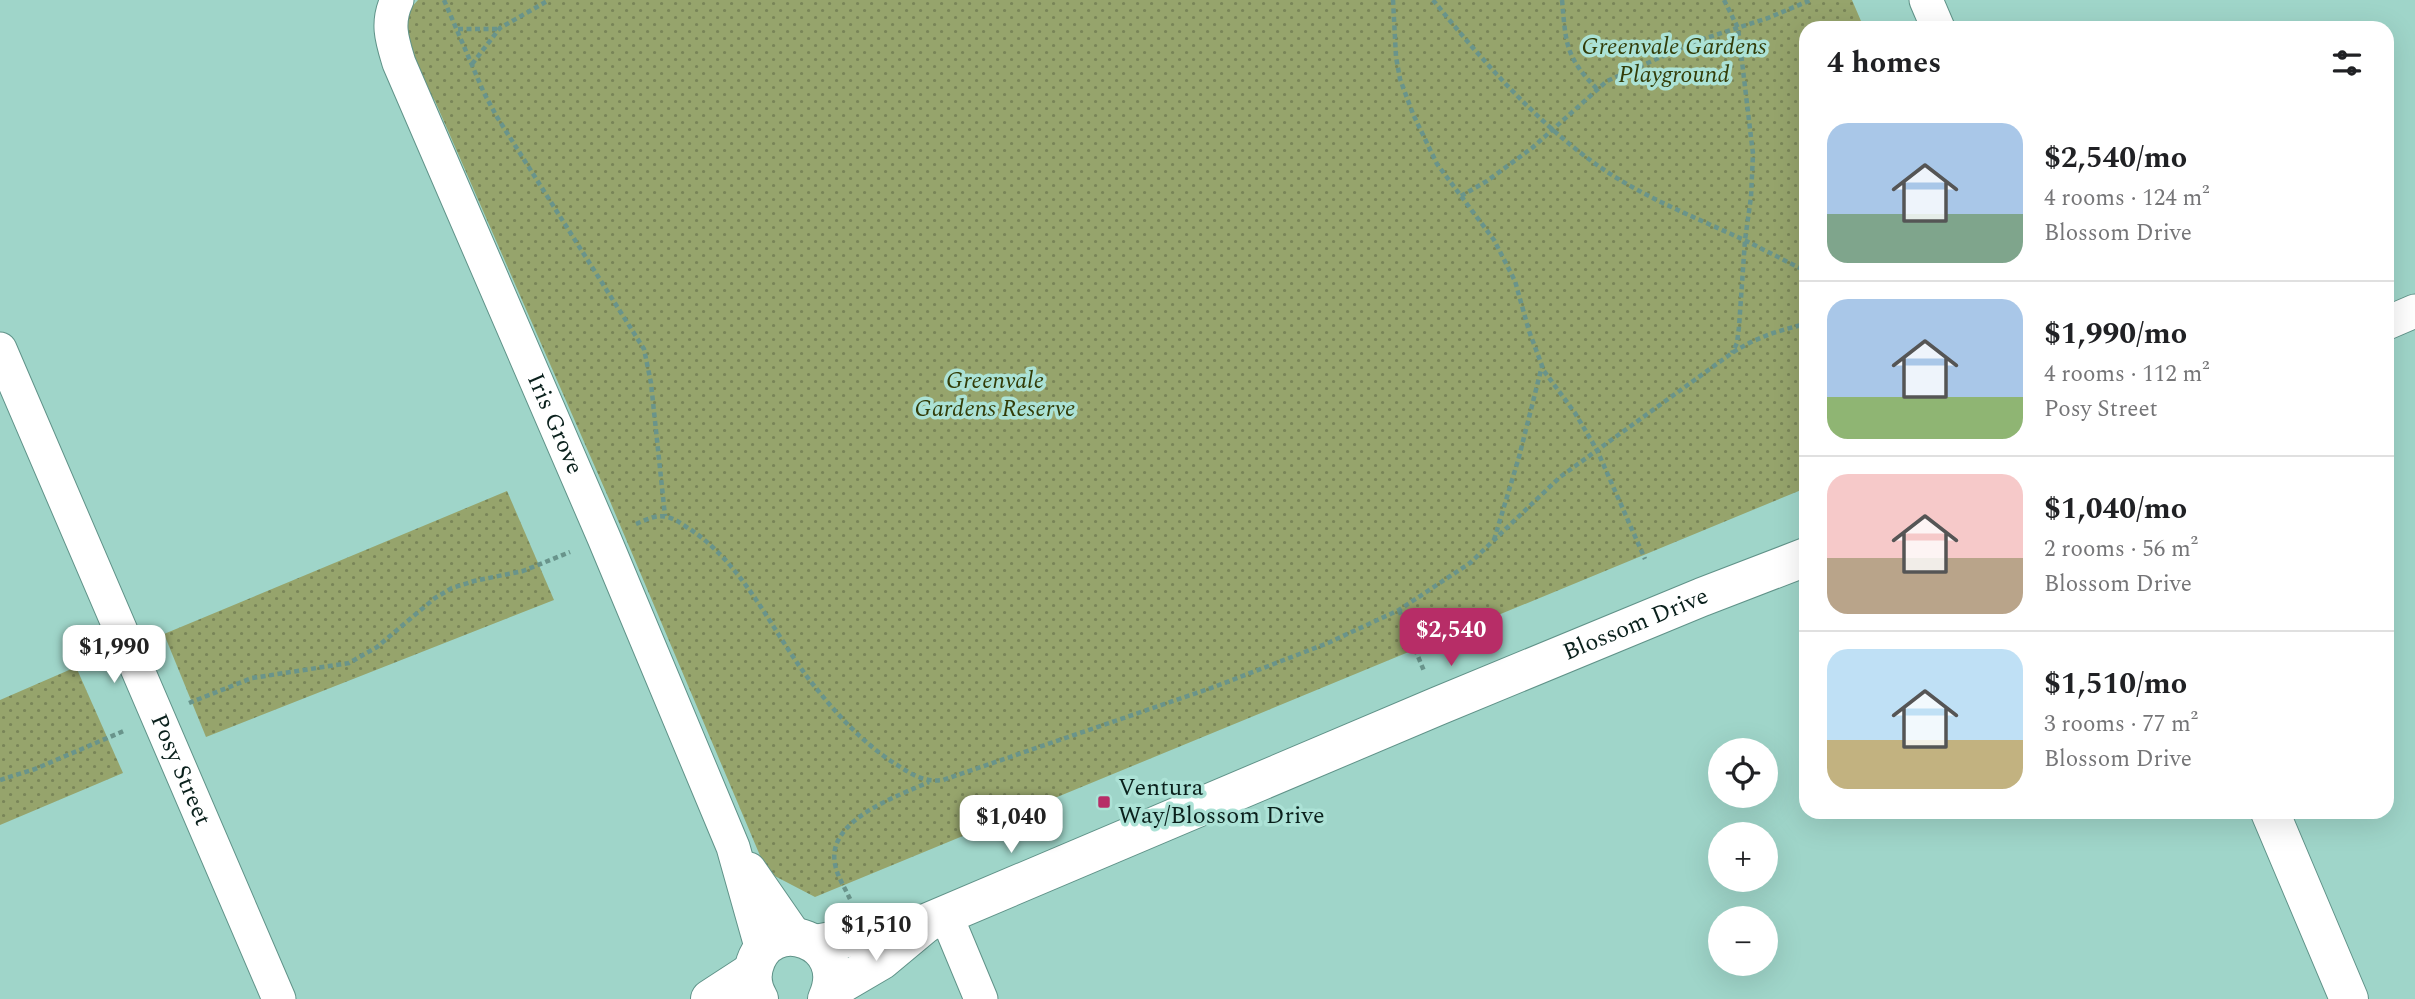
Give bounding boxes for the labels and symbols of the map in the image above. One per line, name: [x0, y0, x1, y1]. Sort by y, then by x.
park label: Greenvale Gardens Playground: [1581, 29, 1767, 93]
park label: Greenvale Gardens Reserve: [915, 363, 1075, 427]
street label: Iris Grove: [517, 368, 592, 480]
street label: Blossom Drive: [1557, 578, 1714, 670]
pin: $2,540: [1394, 608, 1508, 668]
pin: $1,990: [57, 626, 171, 685]
street label: Posy Street: [141, 708, 221, 832]
place label: Ventura Way/Blossom Drive: [1118, 770, 1325, 834]
marker: Ventura Way/Blossom Drive: [1096, 794, 1112, 810]
pin: $1,040: [954, 796, 1068, 855]
pin: $1,510: [819, 904, 933, 963]

